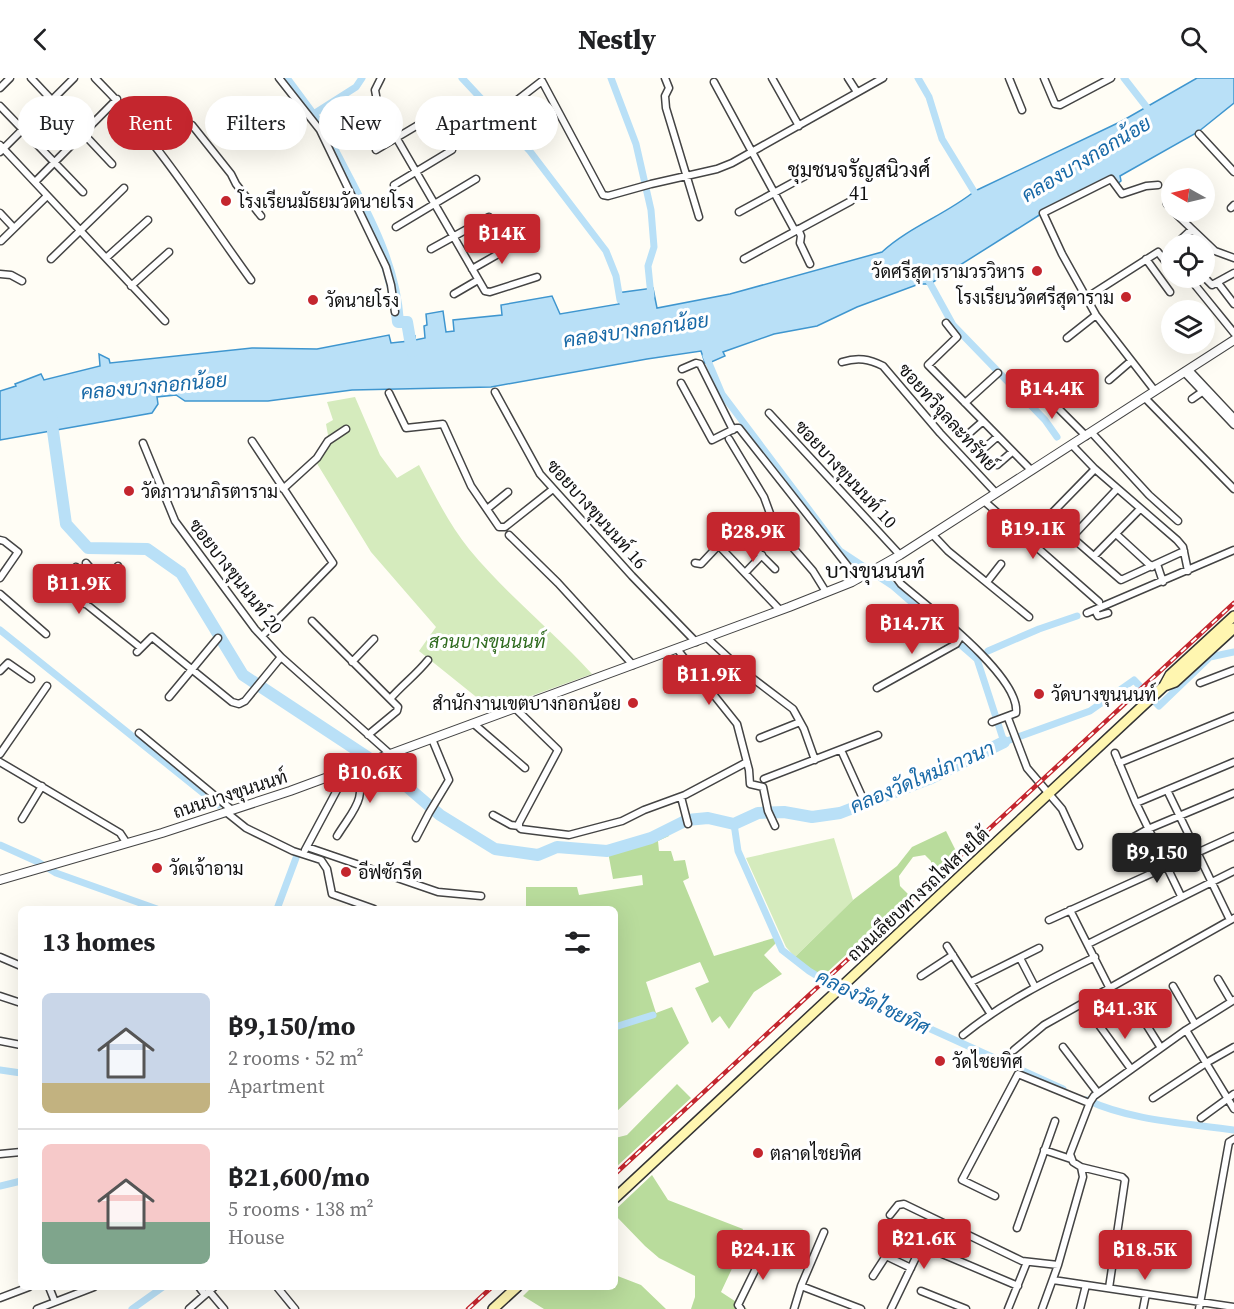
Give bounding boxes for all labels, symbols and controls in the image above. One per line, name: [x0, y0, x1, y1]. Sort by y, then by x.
text: Nestly: [578, 21, 656, 58]
icon: back: [24, 23, 57, 56]
icon: search: [1177, 23, 1210, 56]
chip: Buy: [18, 96, 95, 150]
chip: Rent: [107, 96, 193, 150]
chip: Filters: [205, 96, 307, 150]
chip: New: [319, 96, 403, 150]
chip: Apartment: [415, 96, 558, 150]
water label: คลองบางกอกน้อย: [1016, 109, 1157, 209]
district label: ชุมชนจรัญสนิวงศ์ 41: [788, 156, 930, 207]
north arrow: [1161, 168, 1215, 222]
map controls: [1161, 168, 1215, 354]
place label: โรงเรียนมัธยมวัดนายโรง: [237, 189, 414, 214]
marker: โรงเรียนมัธยมวัดนายโรง: [219, 194, 233, 208]
pin: ฿14K: [466, 214, 538, 265]
text: ฿14K: [478, 219, 526, 247]
button: locate: [1161, 234, 1215, 288]
place label: วัดศรีสุดารามวรวิหาร: [871, 259, 1025, 284]
marker: วัดศรีสุดารามวรวิหาร: [1030, 264, 1044, 278]
place label: โรงเรียนวัดศรีสุดาราม: [956, 285, 1114, 310]
place label: วัดนายโรง: [325, 288, 399, 313]
marker: โรงเรียนวัดศรีสุดาราม: [1119, 290, 1133, 304]
marker: วัดนายโรง: [306, 293, 320, 307]
button: layers: [1161, 300, 1215, 354]
water label: คลองบางกอกน้อย: [561, 306, 711, 354]
street label: ซอยทวีจุลละทรัพย์: [893, 358, 1003, 476]
water label: คลองบางกอกน้อย: [80, 366, 229, 406]
pin: ฿14.4K: [1003, 369, 1101, 420]
text: ฿14.4K: [1020, 374, 1084, 402]
street label: ซอยบางขุนนนท์ 10: [789, 414, 903, 534]
street label: ซอยบางขุนนนท์ 16: [541, 454, 653, 574]
place label: วัดภาวนาภิรตาราม: [141, 479, 278, 504]
marker: วัดภาวนาภิรตาราม: [122, 484, 136, 498]
pin: ฿19.1K: [984, 509, 1082, 560]
pin: ฿28.9K: [704, 512, 802, 563]
street label: ซอยบางขุนนนท์ 20: [183, 513, 289, 639]
text: ฿19.1K: [1001, 514, 1065, 542]
text: ฿28.9K: [721, 517, 785, 545]
district label: บางขุนนนท์: [825, 556, 925, 585]
pin: ฿11.9K: [30, 564, 128, 615]
text: ฿11.9K: [47, 569, 111, 597]
pin: ฿14.7K: [863, 604, 961, 655]
text: ฿14.7K: [880, 609, 944, 637]
park label: สวนบางขุนนนท์: [429, 629, 548, 654]
pin: ฿11.9K: [660, 655, 758, 706]
text: ฿11.9K: [677, 660, 741, 688]
place label: วัดบางขุนนนท์: [1051, 682, 1156, 707]
marker: วัดบางขุนนนท์: [1032, 687, 1046, 701]
place label: สำนักงานเขตบางกอกน้อย: [432, 691, 621, 716]
marker: สำนักงานเขตบางกอกน้อย: [626, 696, 640, 710]
water label: คลองวัดใหม่ภาวนา: [846, 734, 998, 820]
pin: ฿10.6K: [321, 753, 419, 804]
text: ฿10.6K: [338, 758, 402, 786]
street label: ถนนบางขุนนนท์: [170, 764, 290, 824]
street label: ถนนเลียบทางรถไฟสายใต้: [841, 821, 995, 967]
pin: ฿9,150: [1108, 833, 1206, 884]
text: ฿9,150: [1126, 838, 1188, 866]
place label: วัดเจ้าอาม: [169, 856, 244, 881]
place label: อีฟซักรีด: [358, 860, 422, 885]
marker: วัดเจ้าอาม: [150, 861, 164, 875]
marker: อีฟซักรีด: [339, 865, 353, 879]
text: 13 homes: [42, 924, 155, 960]
icon: filters: [561, 926, 594, 959]
water label: คลองวัดไชยทิศ: [812, 962, 935, 1042]
pin: ฿41.3K: [1076, 989, 1174, 1040]
text: ฿41.3K: [1093, 994, 1157, 1022]
text: ฿9,150/mo: [228, 1008, 355, 1044]
icon: home: [90, 1017, 162, 1089]
text: 2 rooms · 52 m²: [228, 1044, 364, 1072]
place label: วัดไชยทิศ: [952, 1049, 1023, 1074]
marker: วัดไชยทิศ: [933, 1054, 947, 1068]
text: Apartment: [228, 1072, 325, 1100]
place label: ตลาดไชยทิศ: [770, 1141, 862, 1166]
marker: ตลาดไชยทิศ: [751, 1146, 765, 1160]
text: ฿21,600/mo: [228, 1159, 370, 1195]
icon: home: [90, 1168, 162, 1240]
text: 5 rooms · 138 m²: [228, 1195, 374, 1223]
pin: ฿21.6K: [875, 1219, 973, 1270]
text: House: [228, 1223, 285, 1251]
text: ฿21.6K: [892, 1224, 956, 1252]
pin: ฿24.1K: [714, 1230, 812, 1281]
pin: ฿18.5K: [1096, 1230, 1194, 1281]
text: ฿24.1K: [731, 1235, 795, 1263]
text: ฿18.5K: [1113, 1235, 1177, 1263]

